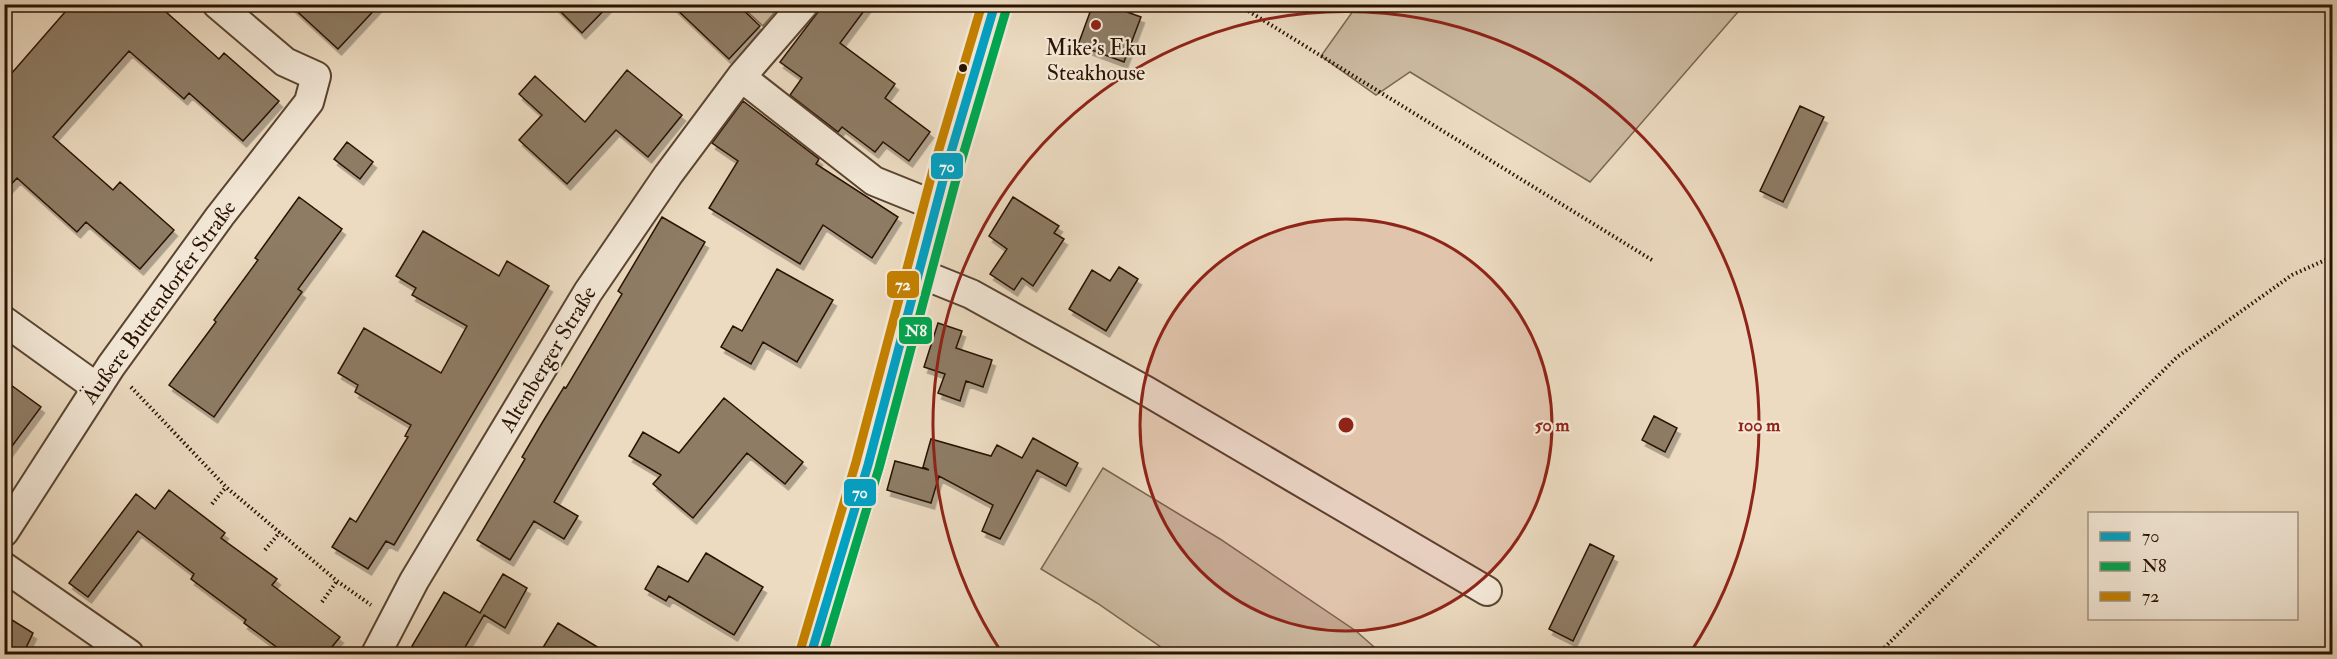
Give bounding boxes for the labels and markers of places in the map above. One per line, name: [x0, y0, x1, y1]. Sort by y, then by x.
marker: Mike's Eku Steakhouse: [1089, 18, 1103, 32]
place label: Mike's Eku Steakhouse: [1045, 34, 1147, 87]
unlabelled marker: [957, 62, 969, 74]
centre of rings: [1336, 415, 1356, 435]

